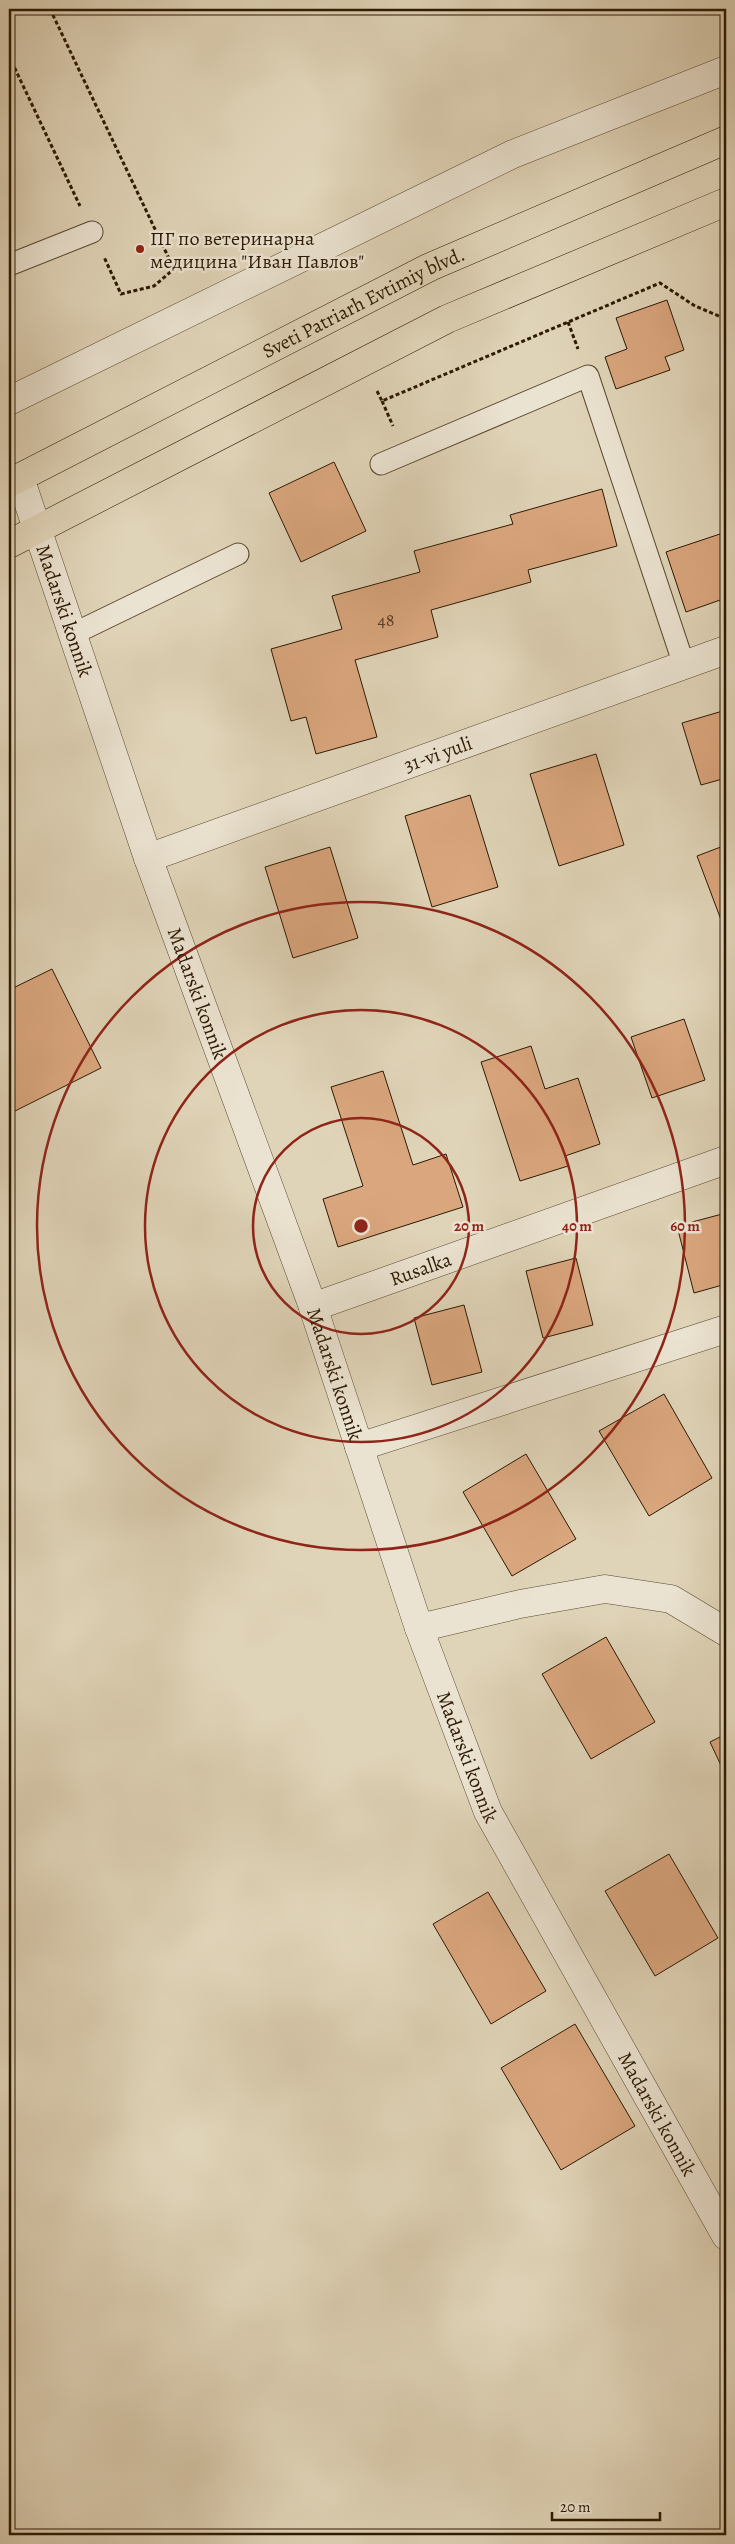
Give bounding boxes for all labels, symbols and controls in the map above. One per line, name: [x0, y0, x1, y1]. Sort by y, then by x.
place label: ПГ по ветеринарна медицина "Иван Павлов": [150, 225, 364, 275]
street label: Sveti Patriarh Evtimiy blvd.: [257, 240, 469, 364]
marker: ПГ по ветеринарна медицина "Иван Павлов": [134, 243, 146, 255]
street label: Madarski konnik: [30, 541, 100, 681]
house number: 48: [378, 608, 394, 632]
street label: 31-vi yuli: [400, 729, 476, 778]
street label: Madarski konnik: [161, 924, 234, 1063]
text: 20 m: [454, 1216, 484, 1236]
text: 40 m: [562, 1216, 592, 1236]
text: 60 m: [670, 1216, 700, 1236]
centre of rings: [352, 1217, 370, 1235]
street label: Rusalka: [386, 1245, 456, 1292]
street label: Madarski konnik: [301, 1304, 370, 1444]
street label: Madarski konnik: [430, 1687, 505, 1828]
street label: Madarski konnik: [612, 2047, 703, 2181]
scale bar: [552, 2489, 660, 2521]
text: 20 m: [560, 2497, 591, 2517]

